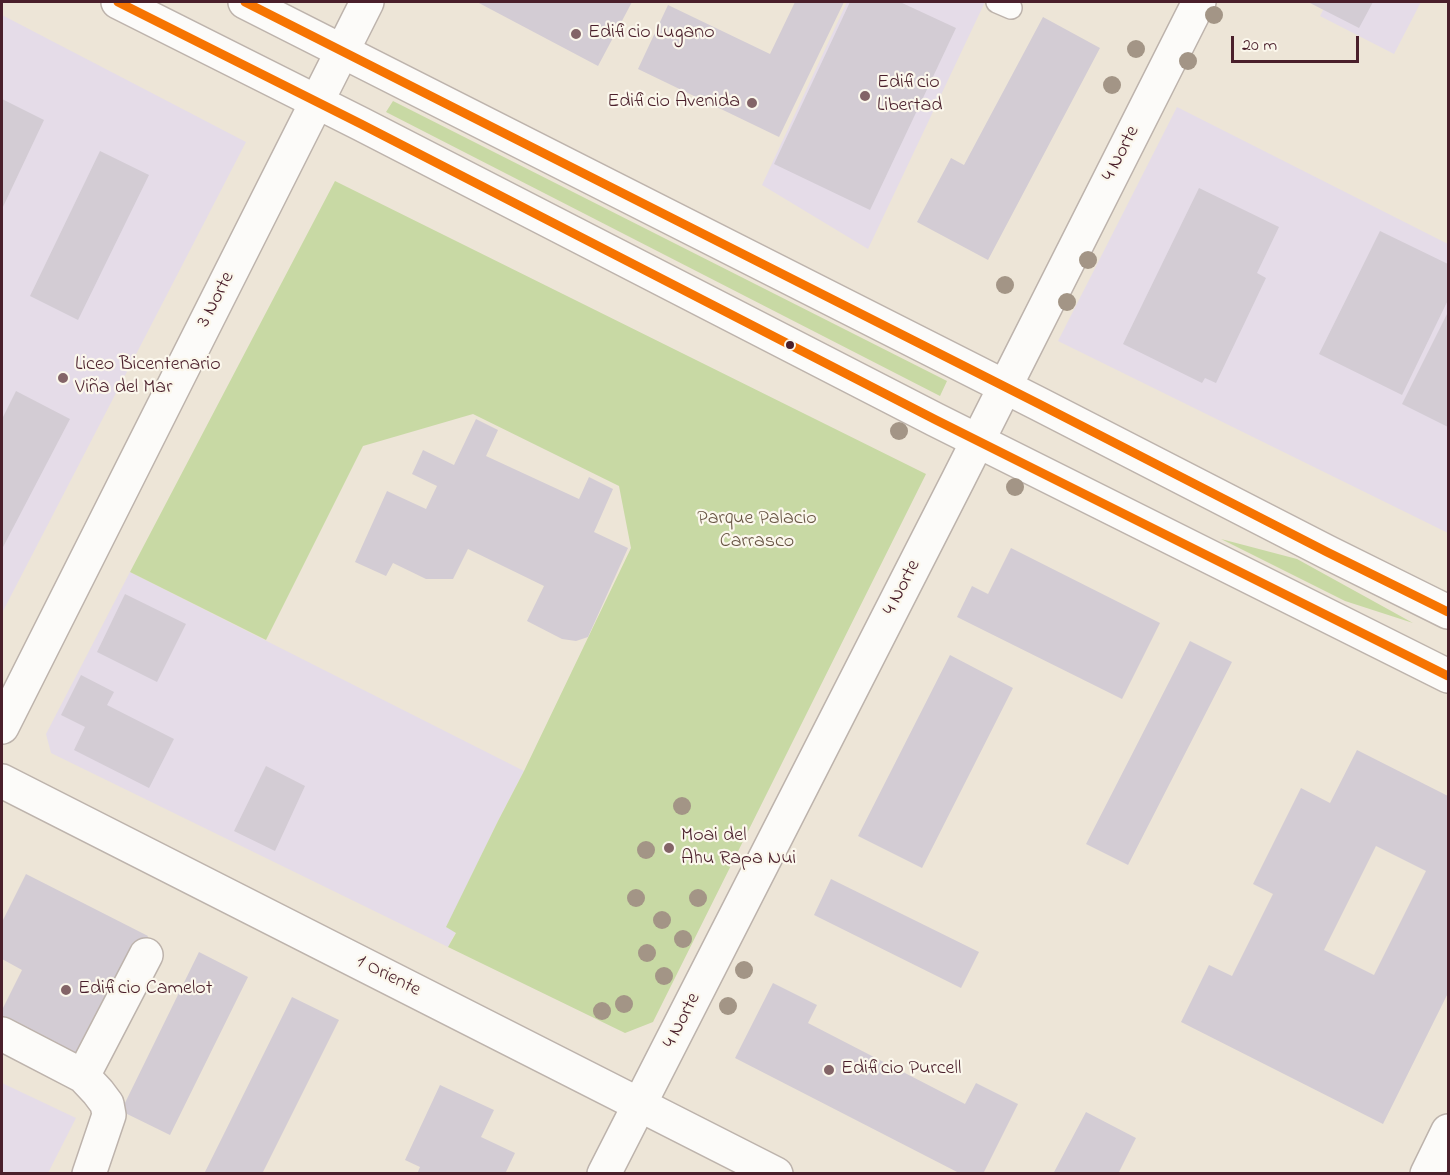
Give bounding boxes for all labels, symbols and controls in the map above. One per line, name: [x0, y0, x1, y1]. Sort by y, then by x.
place label: Edificio Lugano: [588, 22, 715, 46]
scale bar: [1234, 24, 1362, 62]
marker: Edificio Lugano: [569, 27, 583, 41]
text: 20 m: [1242, 33, 1277, 59]
place label: Edificio Libertad: [877, 72, 942, 119]
marker: Edificio Libertad: [858, 89, 872, 103]
place label: Edificio Avenida: [607, 91, 740, 115]
marker: Edificio Avenida: [745, 96, 759, 110]
street label: 4 Norte: [1098, 122, 1146, 186]
street label: 3 Norte: [193, 268, 241, 332]
unlabelled marker: [784, 339, 796, 351]
place label: Liceo Bicentenario Viña del Mar: [75, 354, 221, 401]
marker: Liceo Bicentenario Viña del Mar: [56, 371, 70, 385]
park label: Parque Palacio Carrasco: [697, 508, 817, 555]
street label: 4 Norte: [879, 556, 927, 620]
place label: Moai del Ahu Rapa Nui: [681, 825, 796, 872]
marker: Moai del Ahu Rapa Nui: [662, 841, 676, 855]
street label: 1 Oriente: [352, 951, 424, 1003]
place label: Edificio Camelot: [78, 978, 212, 1002]
marker: Edificio Camelot: [59, 983, 73, 997]
street label: 4 Norte: [659, 989, 707, 1053]
place label: Edificio Purcell: [841, 1058, 961, 1082]
marker: Edificio Purcell: [822, 1063, 836, 1077]

